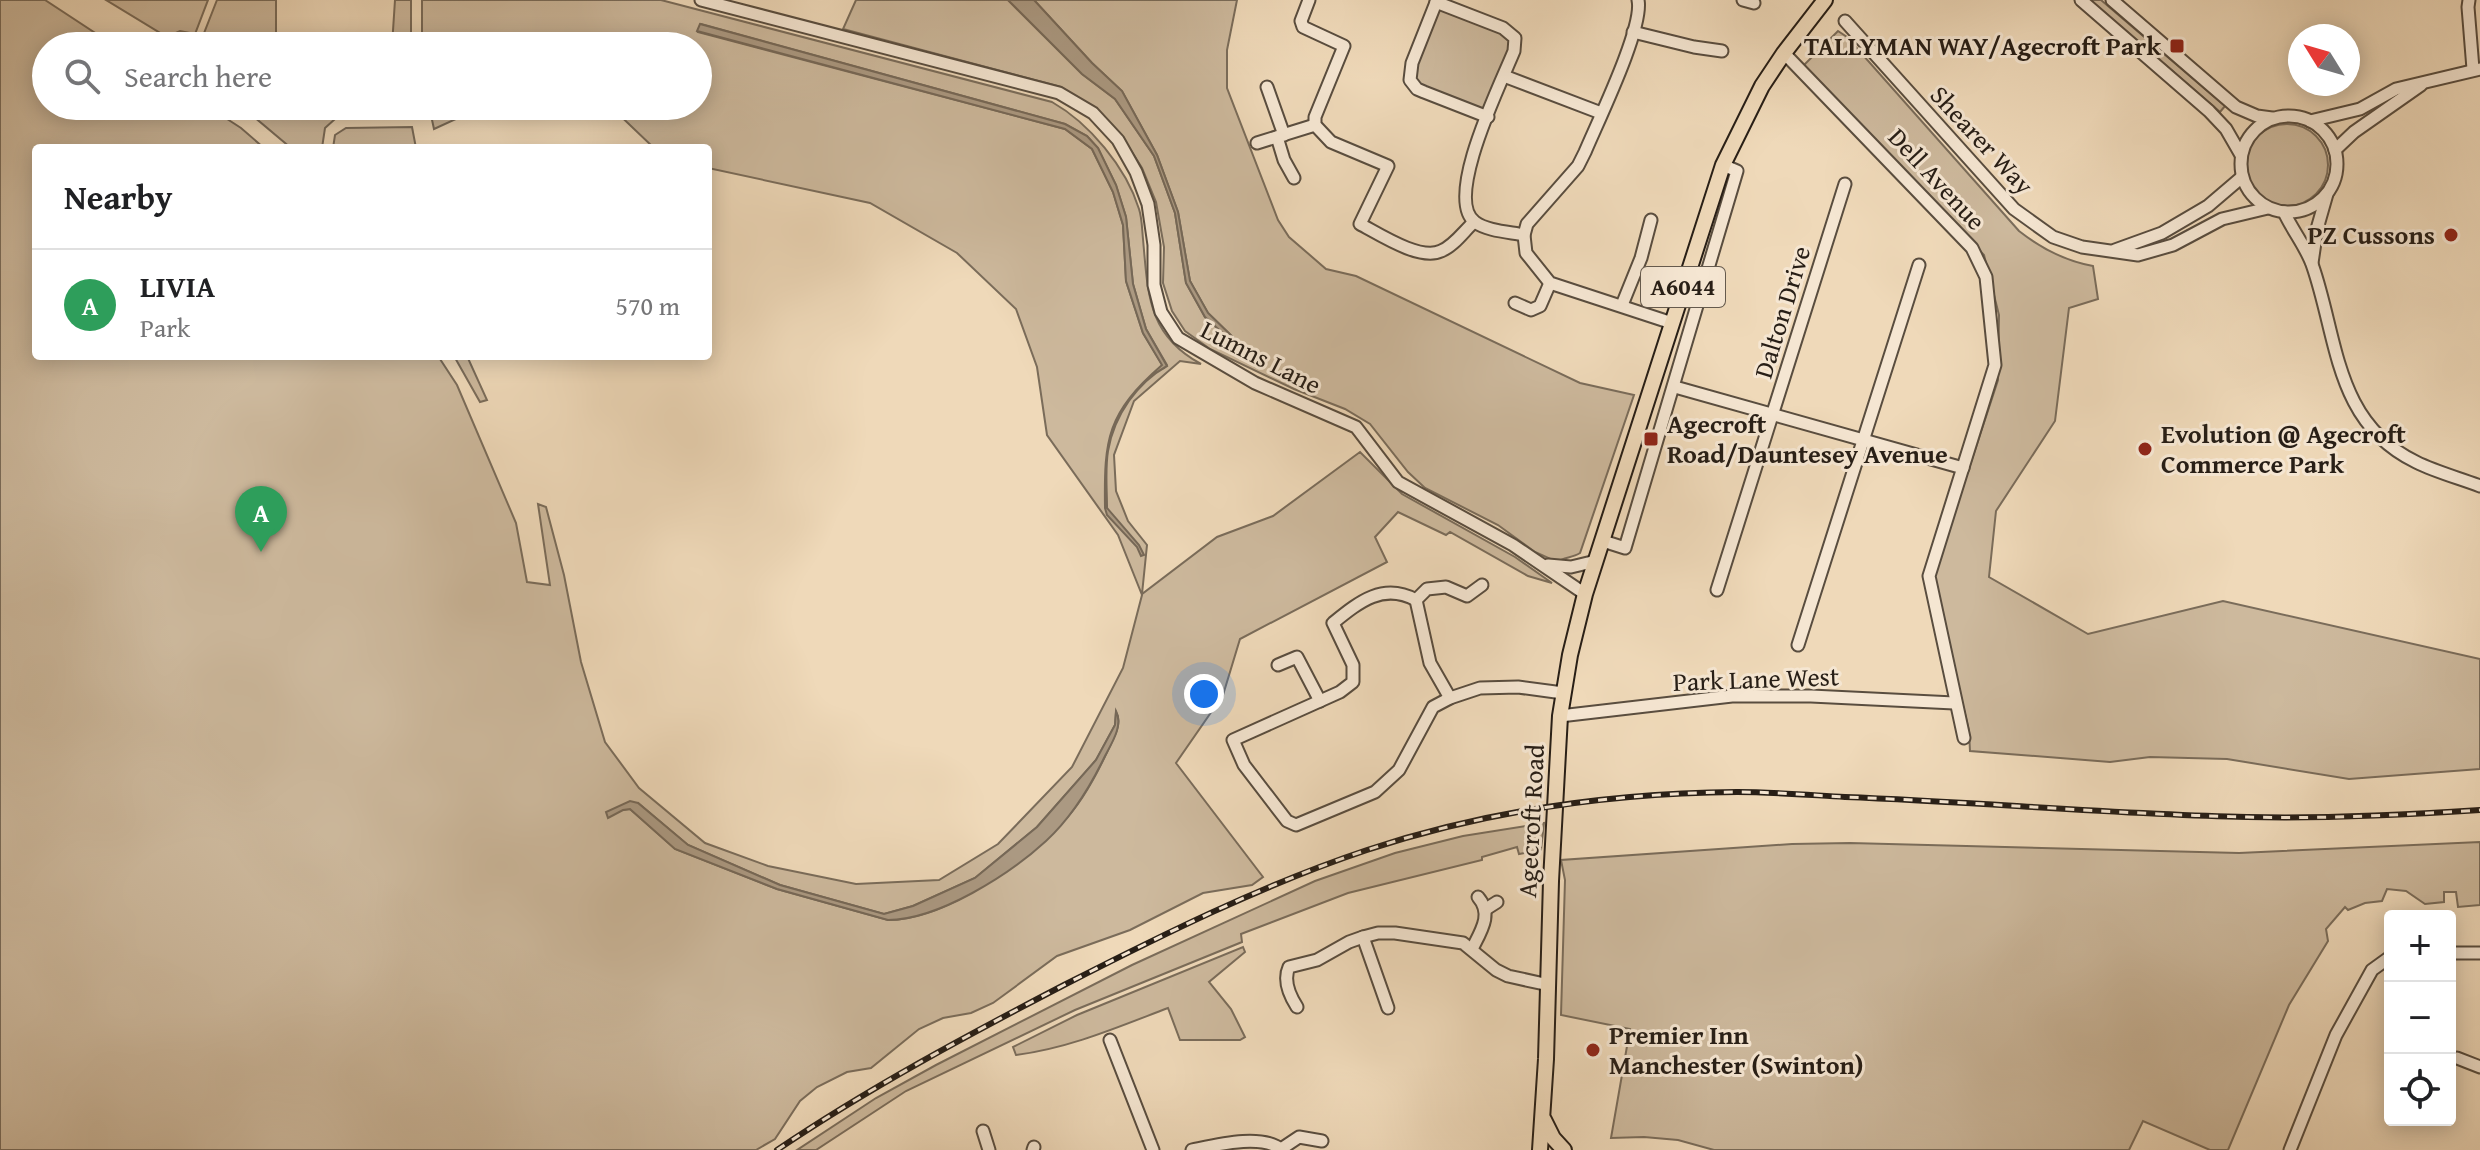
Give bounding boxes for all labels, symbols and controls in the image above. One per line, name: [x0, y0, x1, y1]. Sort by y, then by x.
north arrow: [2288, 24, 2360, 96]
place label: TALLYMAN WAY/Agecroft Park: [1804, 26, 2161, 65]
search box: [32, 32, 712, 120]
marker: TALLYMAN WAY/Agecroft Park: [2168, 37, 2186, 55]
icon: search: [60, 54, 104, 98]
text: Search here: [124, 54, 272, 98]
street label: Shearer Way: [1921, 76, 2043, 203]
street label: Dell Avenue: [1879, 118, 1995, 239]
text: Nearby: [64, 172, 173, 221]
place label: PZ Cussons: [2307, 215, 2435, 254]
marker: PZ Cussons: [2442, 226, 2460, 244]
street label: Dalton Drive: [1743, 241, 1820, 383]
text: LIVIA: [140, 264, 215, 308]
road number: A6044: [1641, 267, 1725, 307]
text: A: [82, 286, 98, 325]
text: 570 m: [615, 286, 680, 325]
text: Park: [140, 308, 190, 347]
street label: Lumns Lane: [1194, 310, 1328, 404]
place label: Agecroft Road/Dauntesey Avenue: [1667, 404, 1948, 473]
place label: Evolution @ Agecroft Commerce Park: [2161, 414, 2406, 483]
marker: Agecroft Road/Dauntesey Avenue: [1642, 430, 1660, 448]
marker: Evolution @ Agecroft Commerce Park: [2136, 440, 2154, 458]
pin: A: [235, 486, 287, 552]
street label: Park Lane West: [1672, 656, 1840, 701]
your location: [1184, 674, 1224, 714]
street label: Agecroft Road: [1507, 743, 1554, 899]
map controls: [2384, 910, 2456, 1126]
button: +: [2384, 910, 2456, 982]
button: −: [2384, 982, 2456, 1054]
place label: Premier Inn Manchester (Swinton): [1609, 1015, 1864, 1084]
marker: Premier Inn Manchester (Swinton): [1584, 1041, 1602, 1059]
button: locate: [2384, 1054, 2456, 1126]

